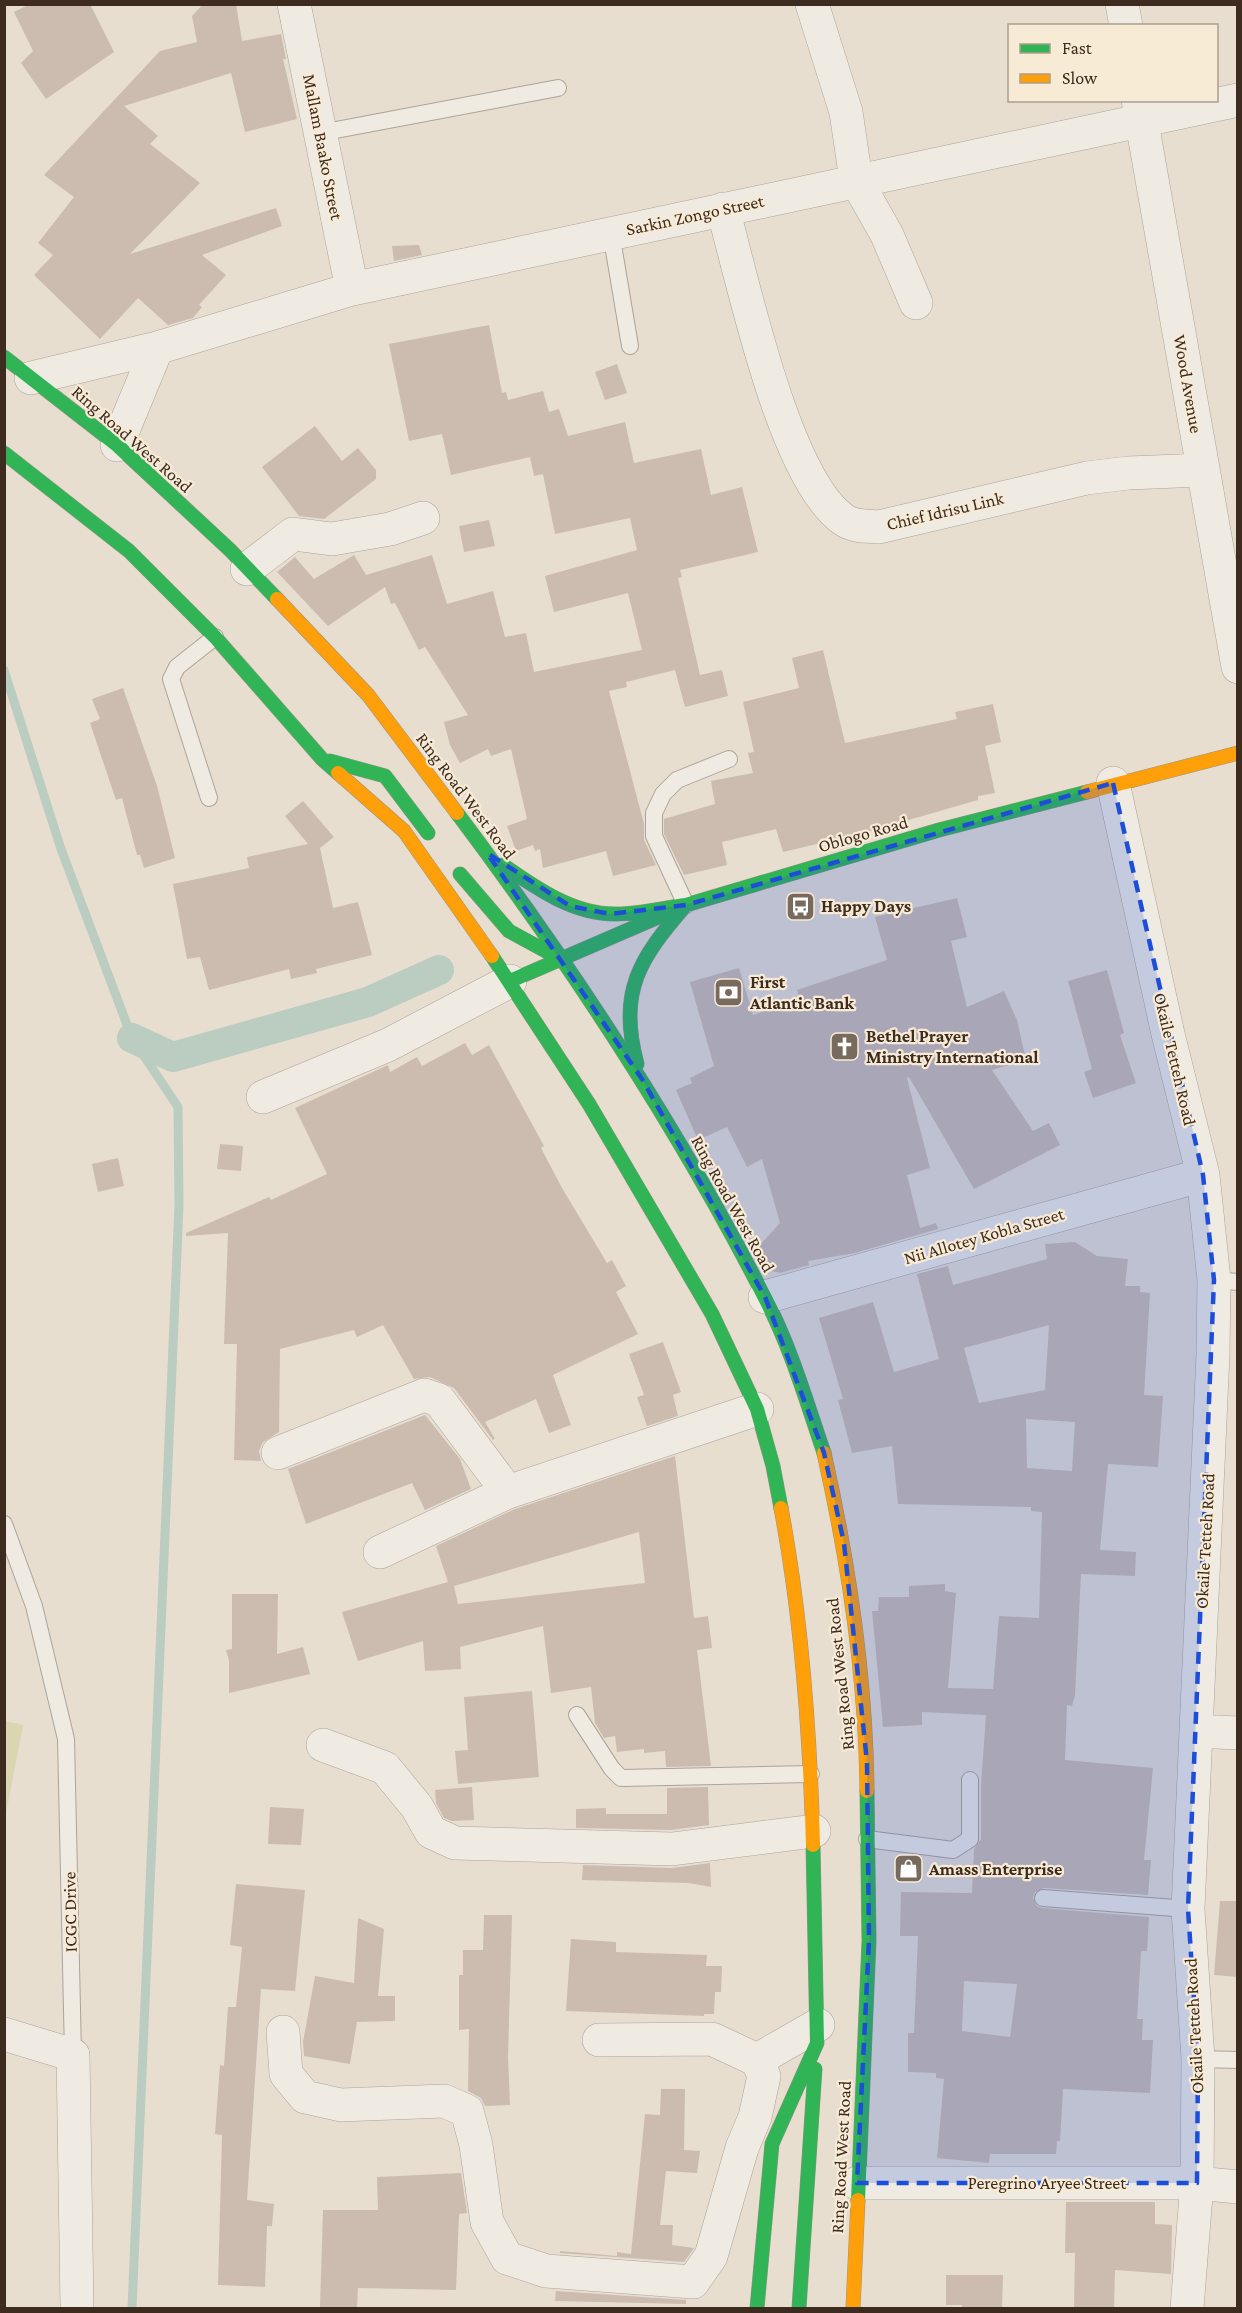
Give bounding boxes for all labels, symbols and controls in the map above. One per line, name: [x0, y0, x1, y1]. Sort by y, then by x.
legend: [1008, 24, 1218, 102]
text: Fast: [1062, 38, 1093, 58]
text: Slow: [1062, 68, 1098, 88]
street label: Mallam Baako Street: [299, 72, 347, 223]
street label: Sarkin Zongo Street: [624, 190, 767, 239]
street label: Wood Avenue: [1170, 333, 1207, 435]
street label: Ring Road West Road: [68, 381, 197, 497]
street label: Chief Idrisu Link: [884, 488, 1006, 534]
street label: Ring Road West Road: [412, 729, 520, 863]
street label: Oblogo Road: [816, 812, 911, 856]
bus stop icon: Happy Days: [784, 890, 816, 922]
place label: Happy Days: [821, 896, 911, 916]
place label: First Atlantic Bank: [749, 972, 854, 1013]
bank icon: First Atlantic Bank: [713, 976, 745, 1008]
street label: Okaile Tetteh Road: [1150, 991, 1200, 1128]
place label: Bethel Prayer Ministry International: [866, 1026, 1039, 1067]
church icon: Bethel Prayer Ministry International: [829, 1030, 861, 1062]
street label: Ring Road West Road: [687, 1132, 779, 1276]
street label: Nii Allotey Kobla Street: [902, 1203, 1067, 1268]
street label: Okaile Tetteh Road: [1191, 1472, 1219, 1609]
street label: Ring Road West Road: [822, 1596, 858, 1751]
shop icon: Amass Enterprise: [892, 1853, 924, 1885]
place label: Amass Enterprise: [928, 1859, 1062, 1879]
street label: ICGC Drive: [59, 1871, 81, 1952]
street label: Okaile Tetteh Road: [1180, 1957, 1208, 2094]
street label: Ring Road West Road: [827, 2080, 855, 2234]
street label: Peregrino Aryee Street: [968, 2173, 1127, 2193]

